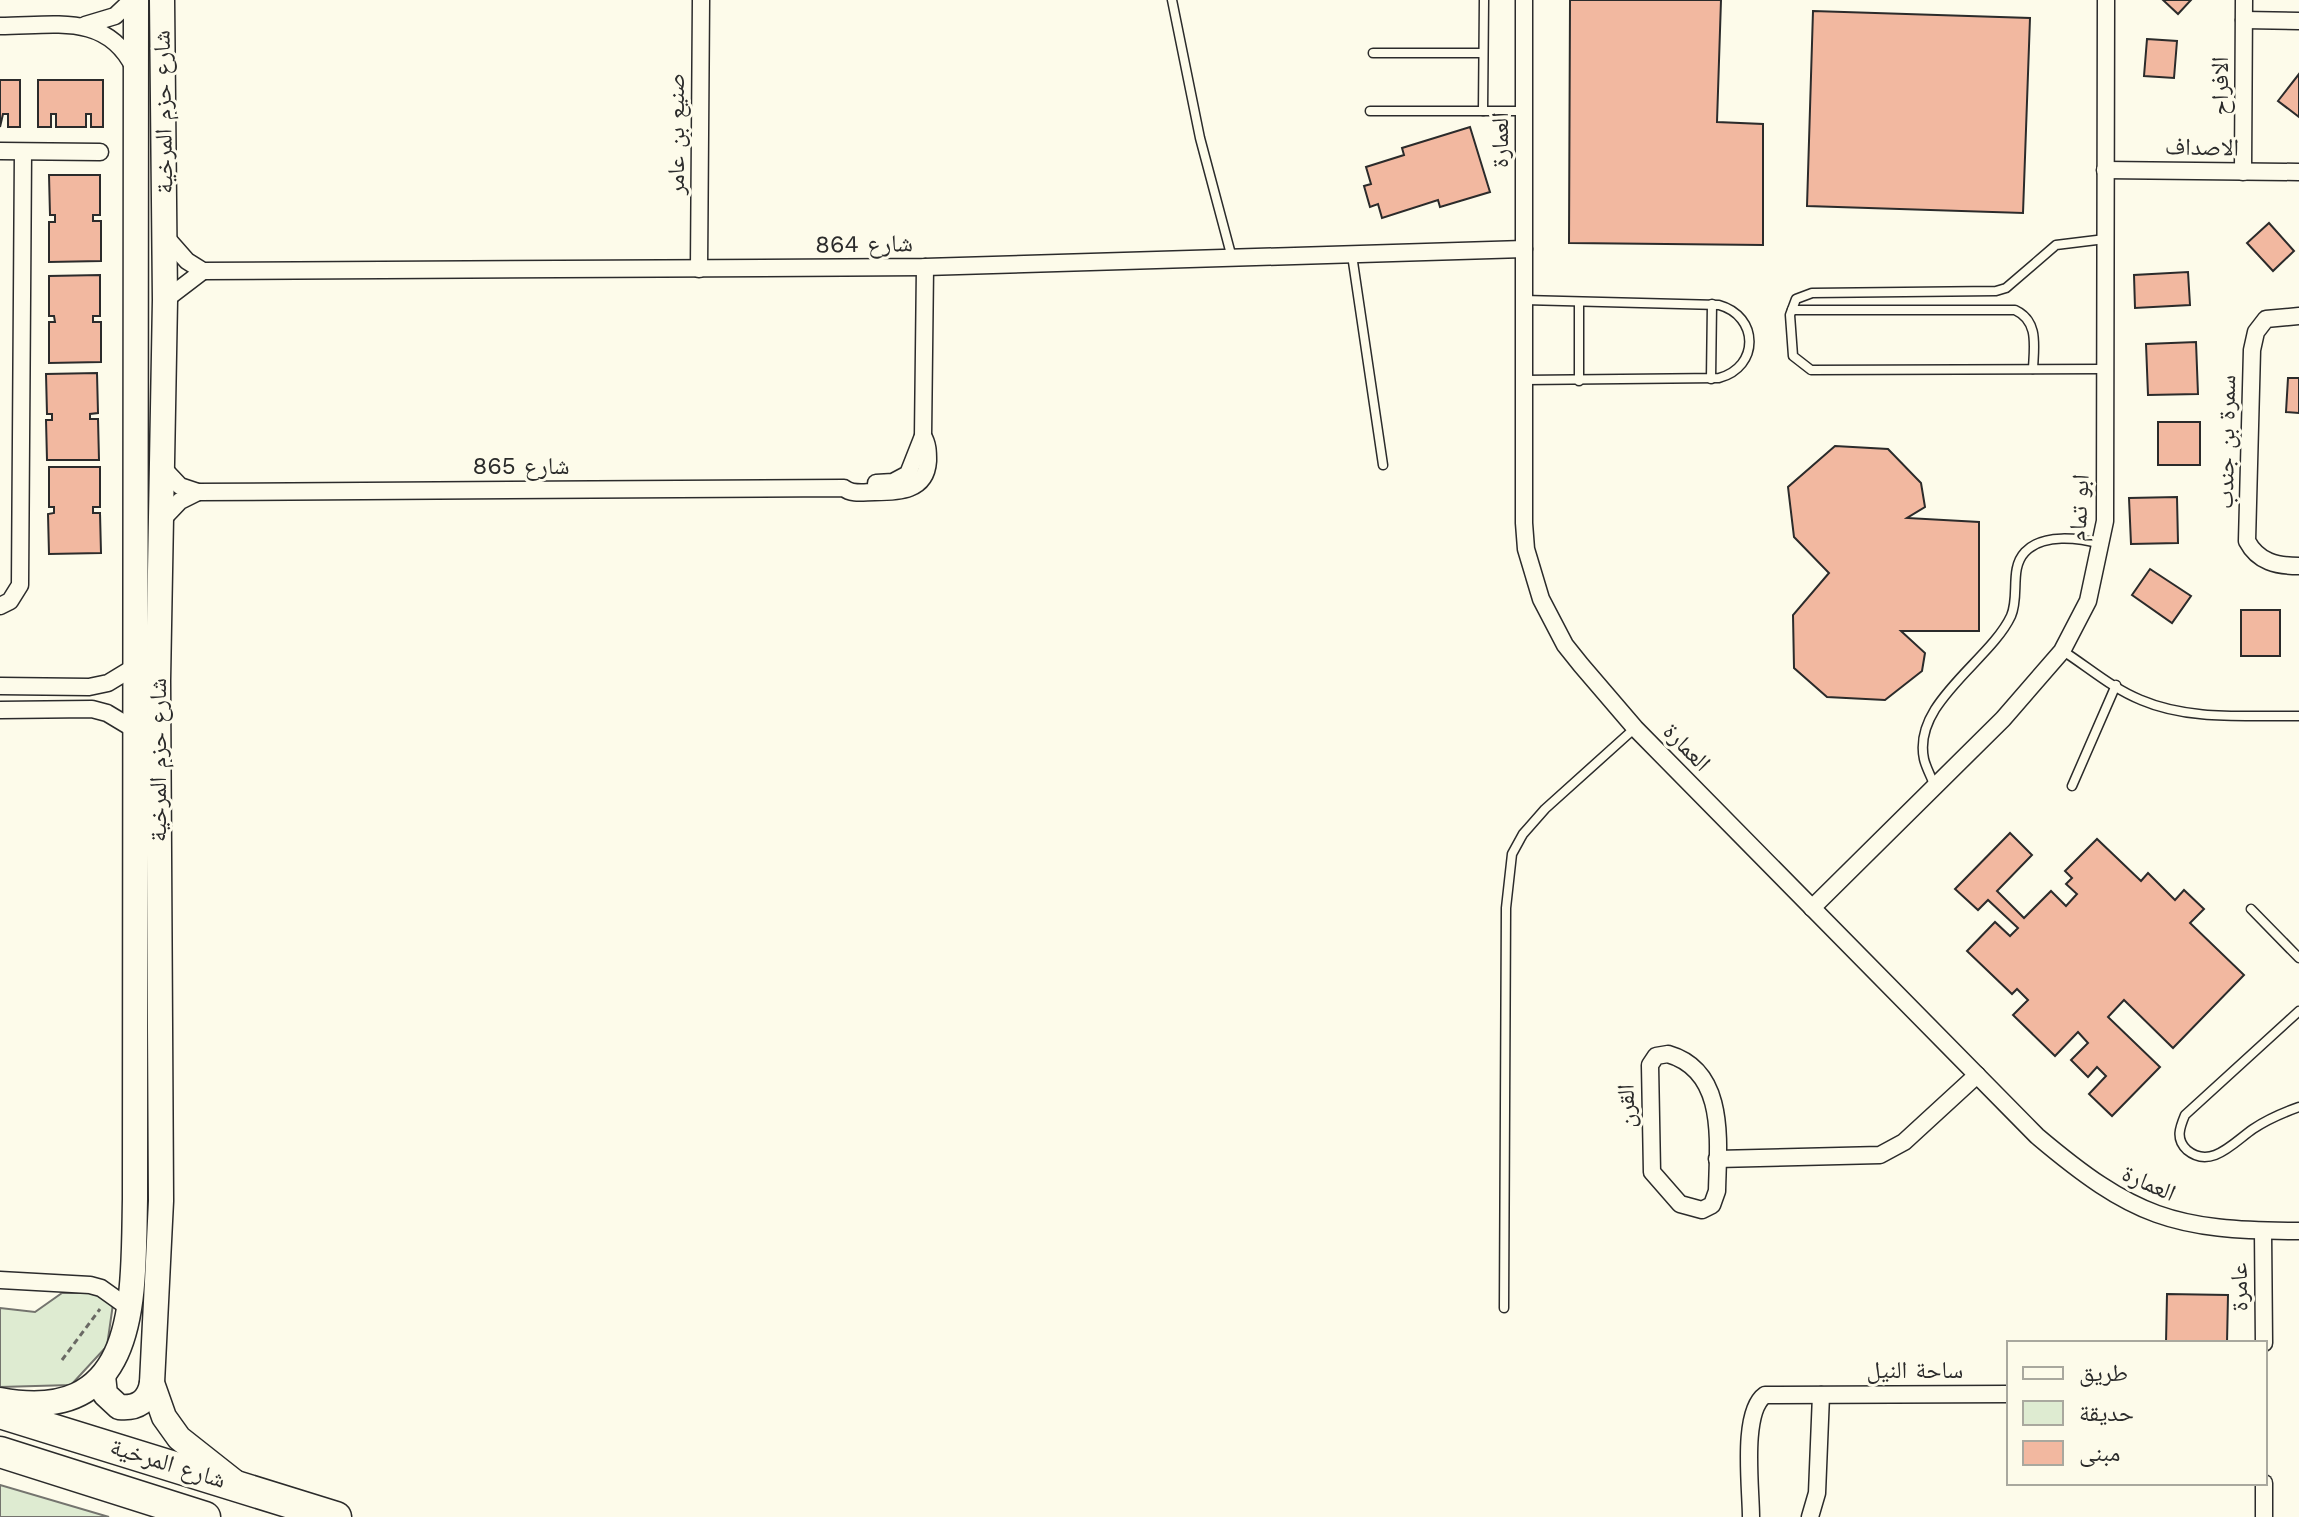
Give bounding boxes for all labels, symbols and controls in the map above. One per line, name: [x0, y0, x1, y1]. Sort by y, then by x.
street label: شارع حزم المرخية: [148, 30, 180, 194]
street label: الافراح: [2206, 57, 2235, 115]
street label: صنيع بن عامر: [662, 73, 691, 196]
street label: العمارة: [1486, 112, 1514, 168]
street label: الاصداف: [2165, 132, 2239, 162]
street label: شارع 864: [815, 229, 913, 260]
street label: سمرة بن جندب: [2211, 375, 2241, 509]
street label: شارع 865: [472, 452, 570, 481]
street label: ابو تمام: [2063, 473, 2097, 543]
street label: شارع حزم المرخية: [144, 678, 174, 842]
street label: العمارة: [1658, 717, 1716, 777]
street label: القرن: [1612, 1084, 1640, 1128]
street label: العمارة: [2118, 1159, 2180, 1207]
street label: عامرة: [2225, 1262, 2253, 1312]
legend: [2007, 1341, 2267, 1485]
street label: ساحة النيل: [1867, 1356, 1963, 1384]
text: طريق: [2079, 1359, 2128, 1387]
text: حديقة: [2079, 1399, 2134, 1427]
street label: شارع المرخية: [107, 1432, 229, 1495]
text: مبنى: [2079, 1439, 2120, 1467]

